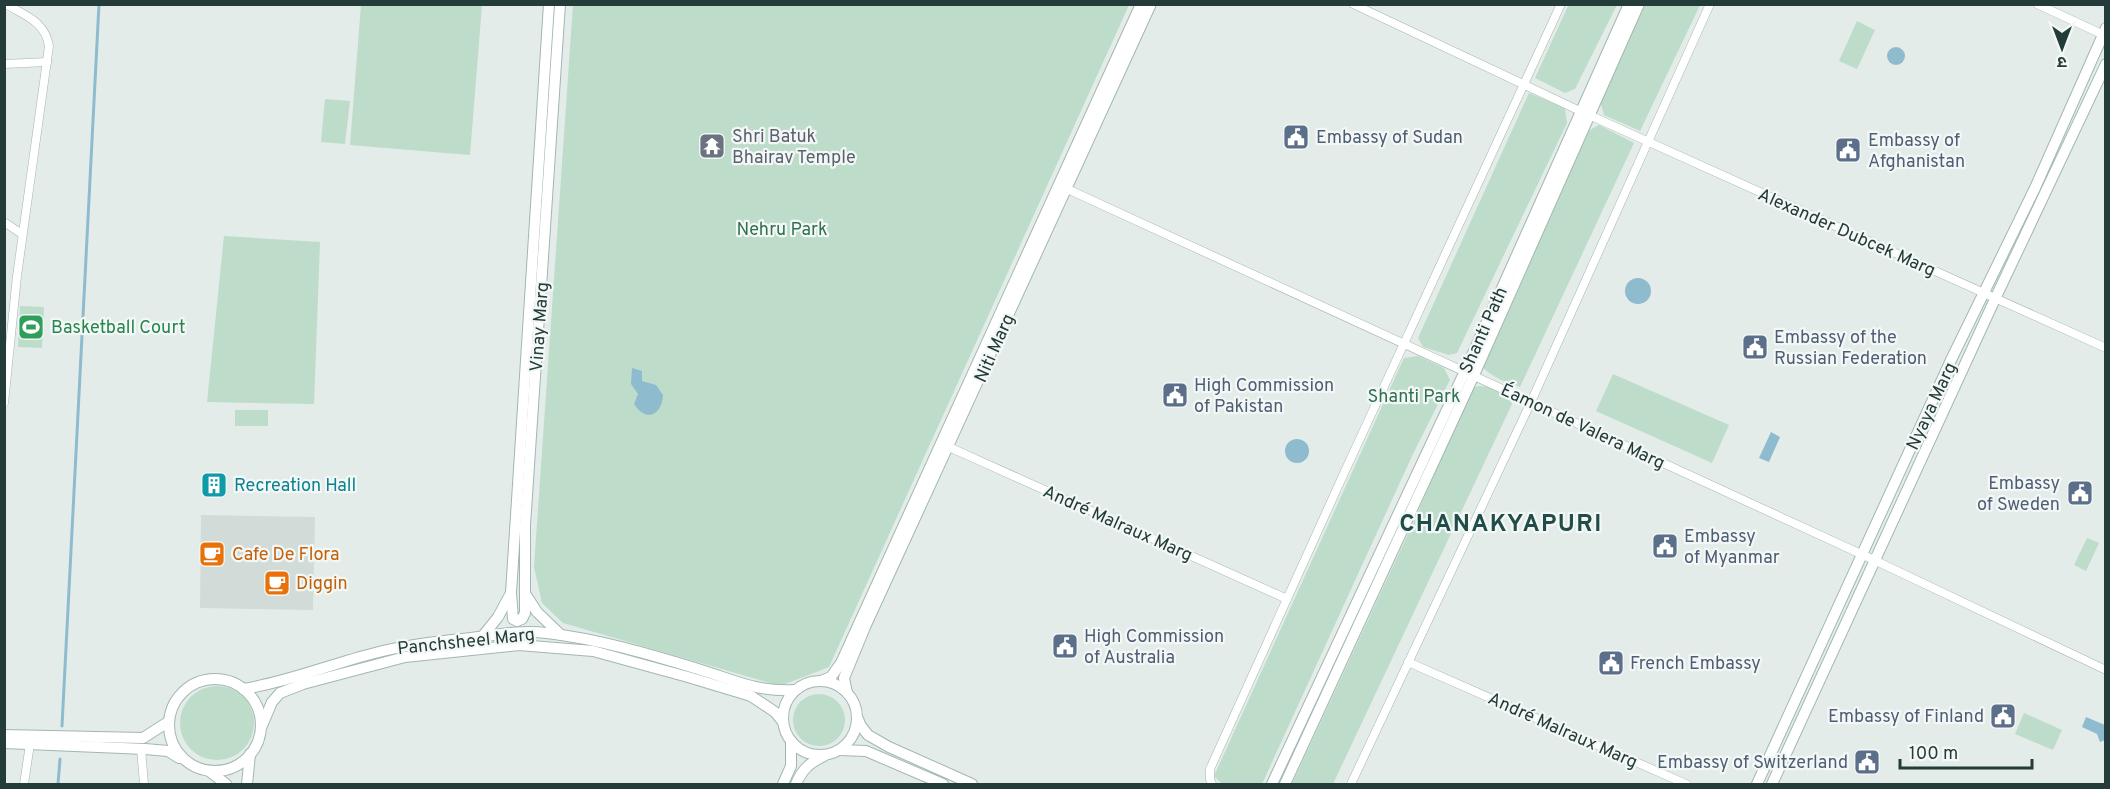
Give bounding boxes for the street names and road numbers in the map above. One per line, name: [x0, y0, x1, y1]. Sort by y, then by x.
street label: Alexander Dubcek Marg: [1754, 184, 1939, 283]
street label: Vinay Marg: [526, 281, 555, 373]
street label: Shanti Path: [1455, 284, 1514, 378]
street label: Niti Marg: [970, 311, 1021, 387]
street label: Nyaya Marg: [1902, 359, 1963, 454]
street label: Éamon de Valera Marg: [1497, 377, 1669, 476]
street label: André Malraux Marg: [1039, 481, 1196, 568]
street label: Panchsheel Marg: [396, 624, 536, 661]
street label: André Malraux Marg: [1484, 688, 1641, 775]

